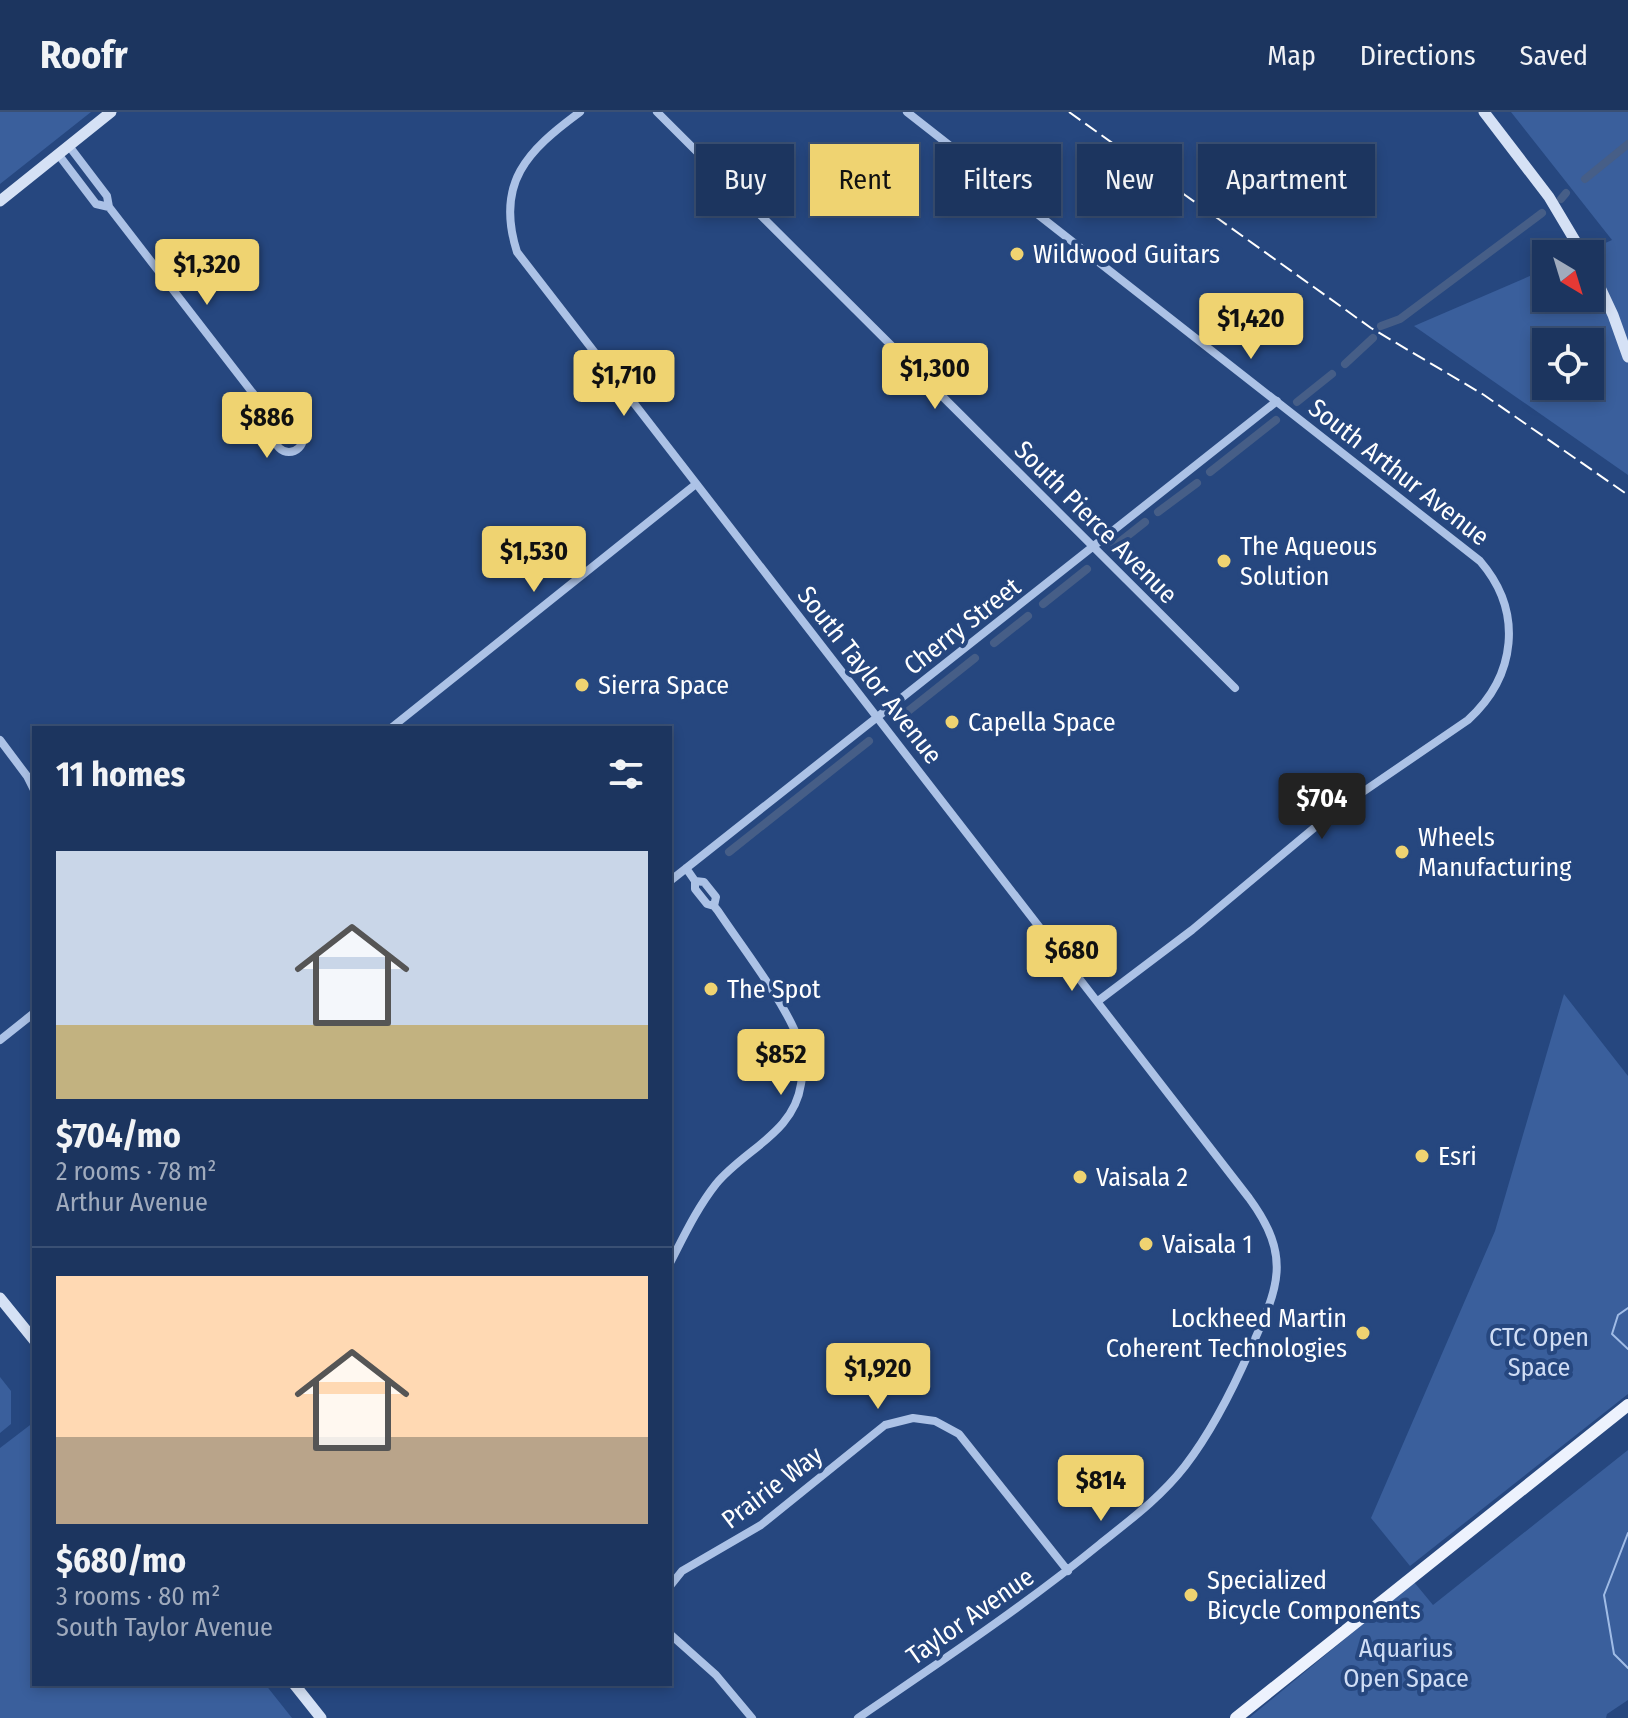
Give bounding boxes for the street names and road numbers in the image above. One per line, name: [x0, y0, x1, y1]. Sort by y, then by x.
street label: South Arthur Avenue: [1302, 392, 1495, 552]
street label: South Pierce Avenue: [1008, 434, 1184, 610]
street label: Cherry Street: [898, 571, 1027, 681]
street label: South Taylor Avenue: [791, 580, 949, 770]
street label: Prairie Way: [716, 1439, 829, 1535]
street label: Taylor Avenue: [901, 1561, 1040, 1672]

